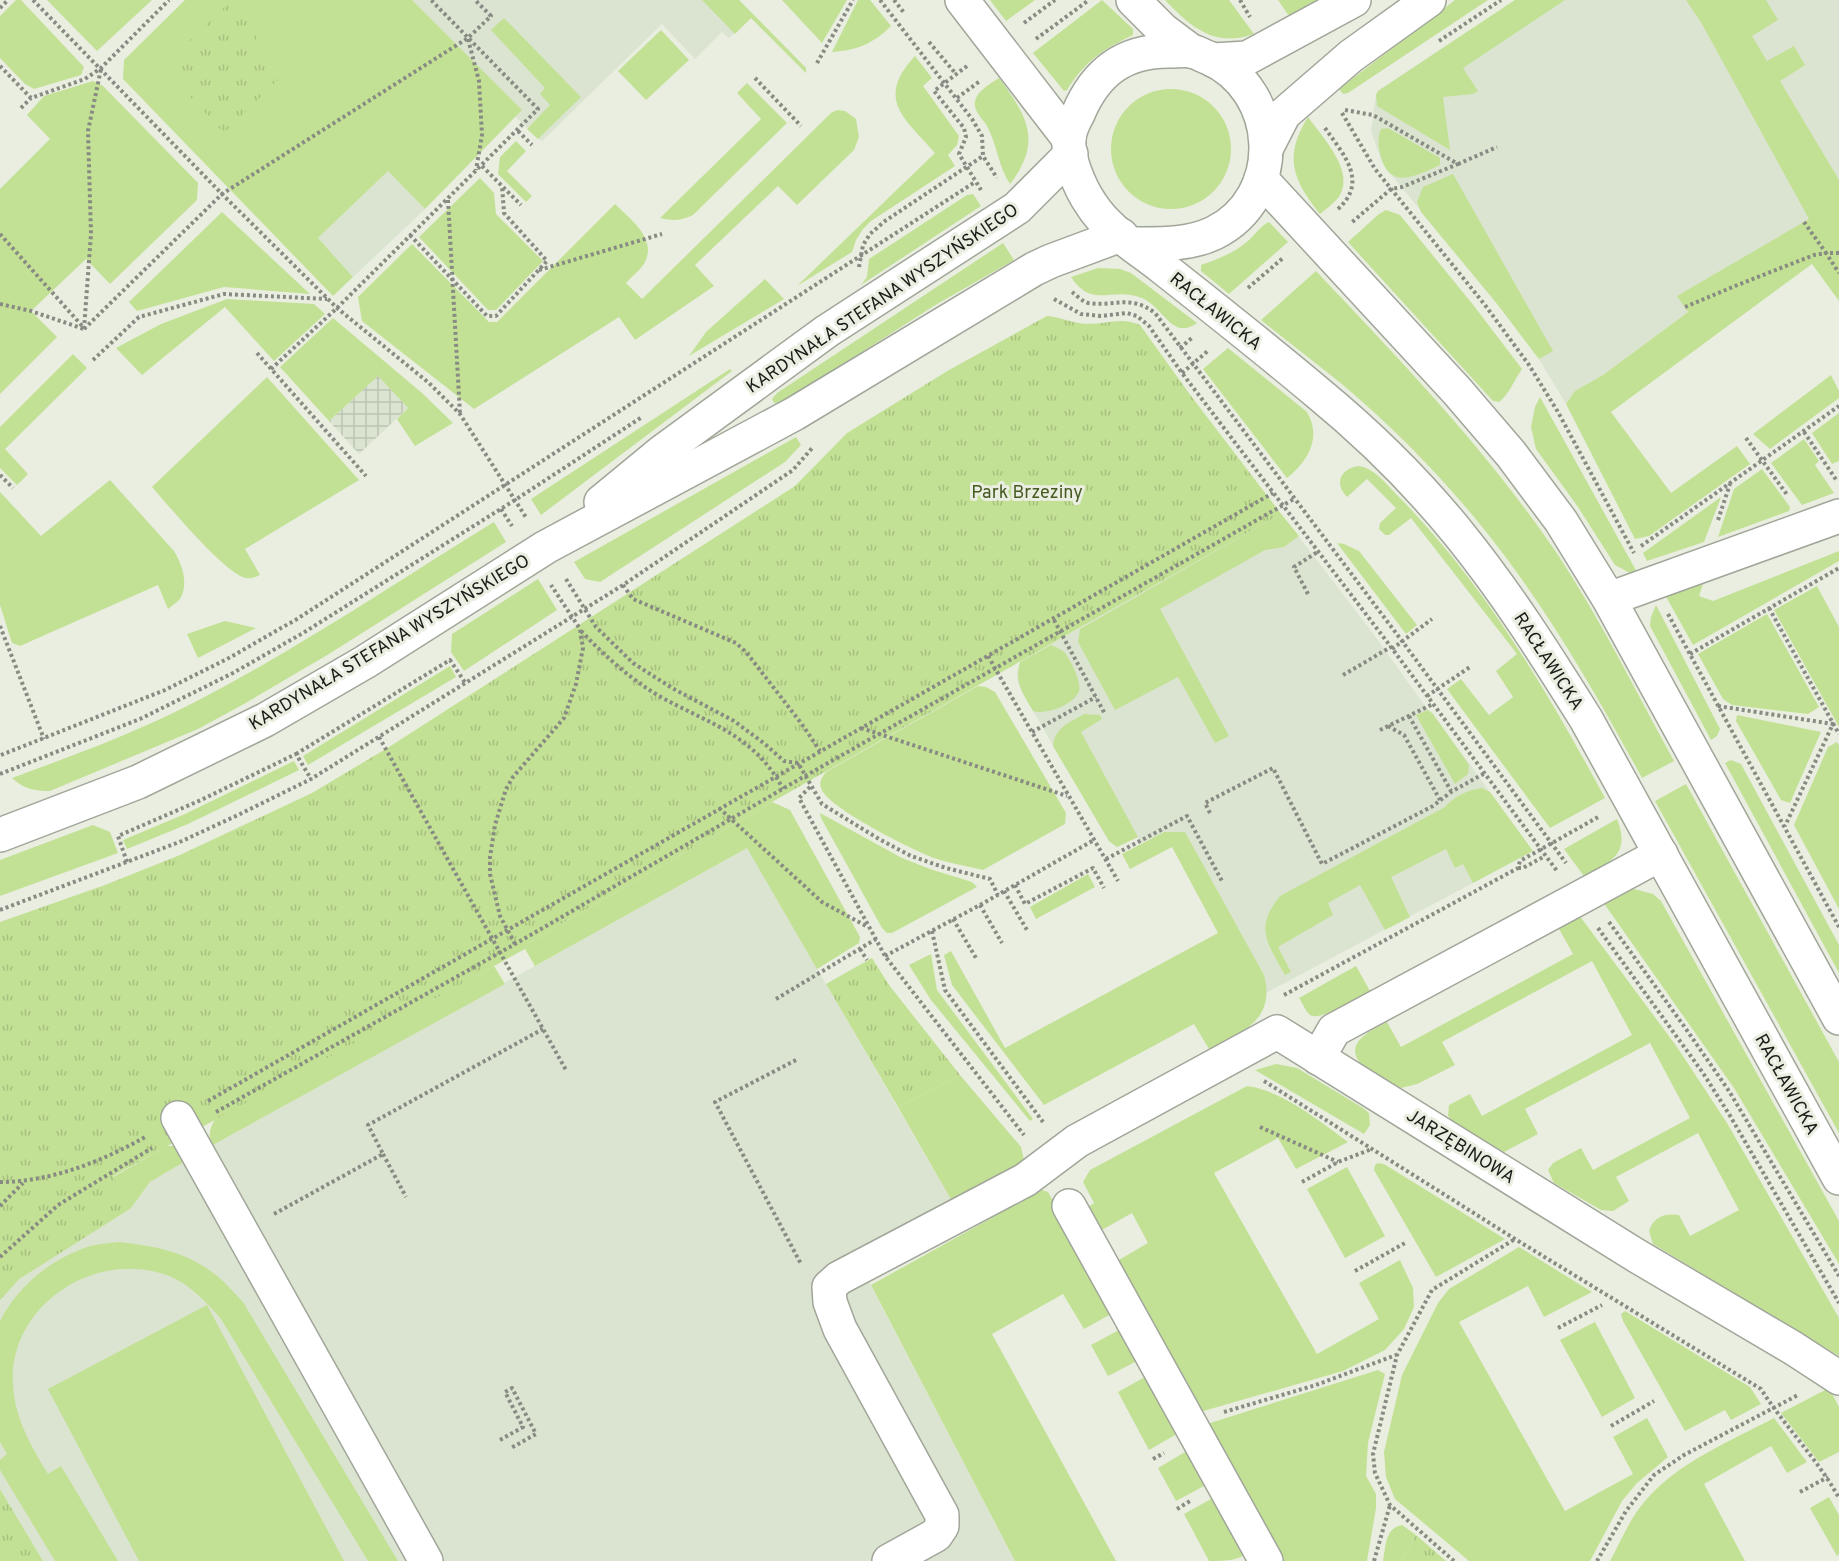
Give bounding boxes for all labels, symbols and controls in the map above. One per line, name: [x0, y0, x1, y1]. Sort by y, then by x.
street label: KARDYNAŁA STEFANA WYSZYŃSKIEGO: [741, 198, 1023, 399]
street label: RACŁAWICKA: [1164, 268, 1266, 356]
park label: Park Brzeziny: [971, 482, 1083, 505]
street label: KARDYNAŁA STEFANA WYSZYŃSKIEGO: [244, 548, 534, 736]
street label: RACŁAWICKA: [1508, 609, 1588, 715]
street label: RACŁAWICKA: [1748, 1030, 1823, 1139]
street label: JARZĘBINOWA: [1402, 1105, 1519, 1190]

